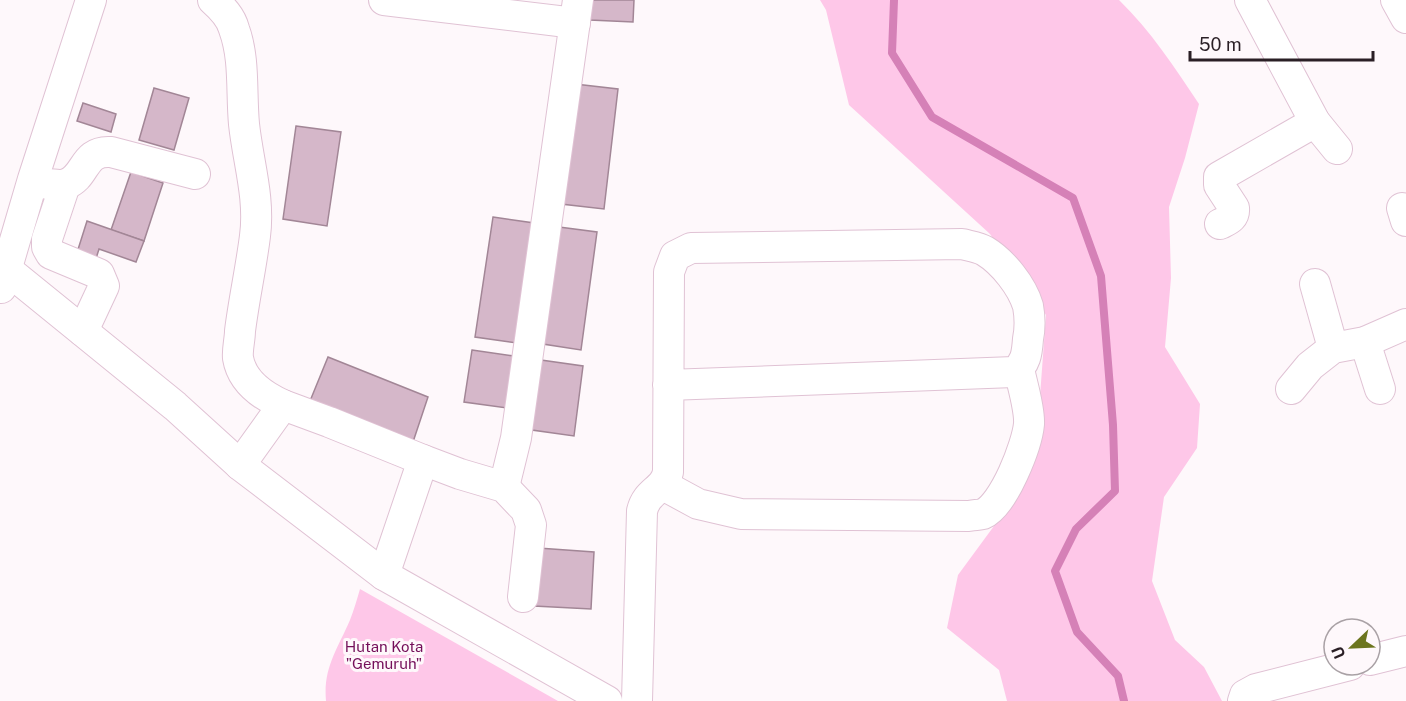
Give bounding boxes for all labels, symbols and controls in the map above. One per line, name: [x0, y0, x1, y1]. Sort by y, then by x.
scale bar: [1190, 24, 1373, 62]
text: 50 m: [1199, 34, 1242, 55]
north arrow: [1322, 617, 1382, 677]
park label: Hutan Kota "Gemuruh": [345, 638, 423, 672]
text: U: [1328, 644, 1350, 662]

